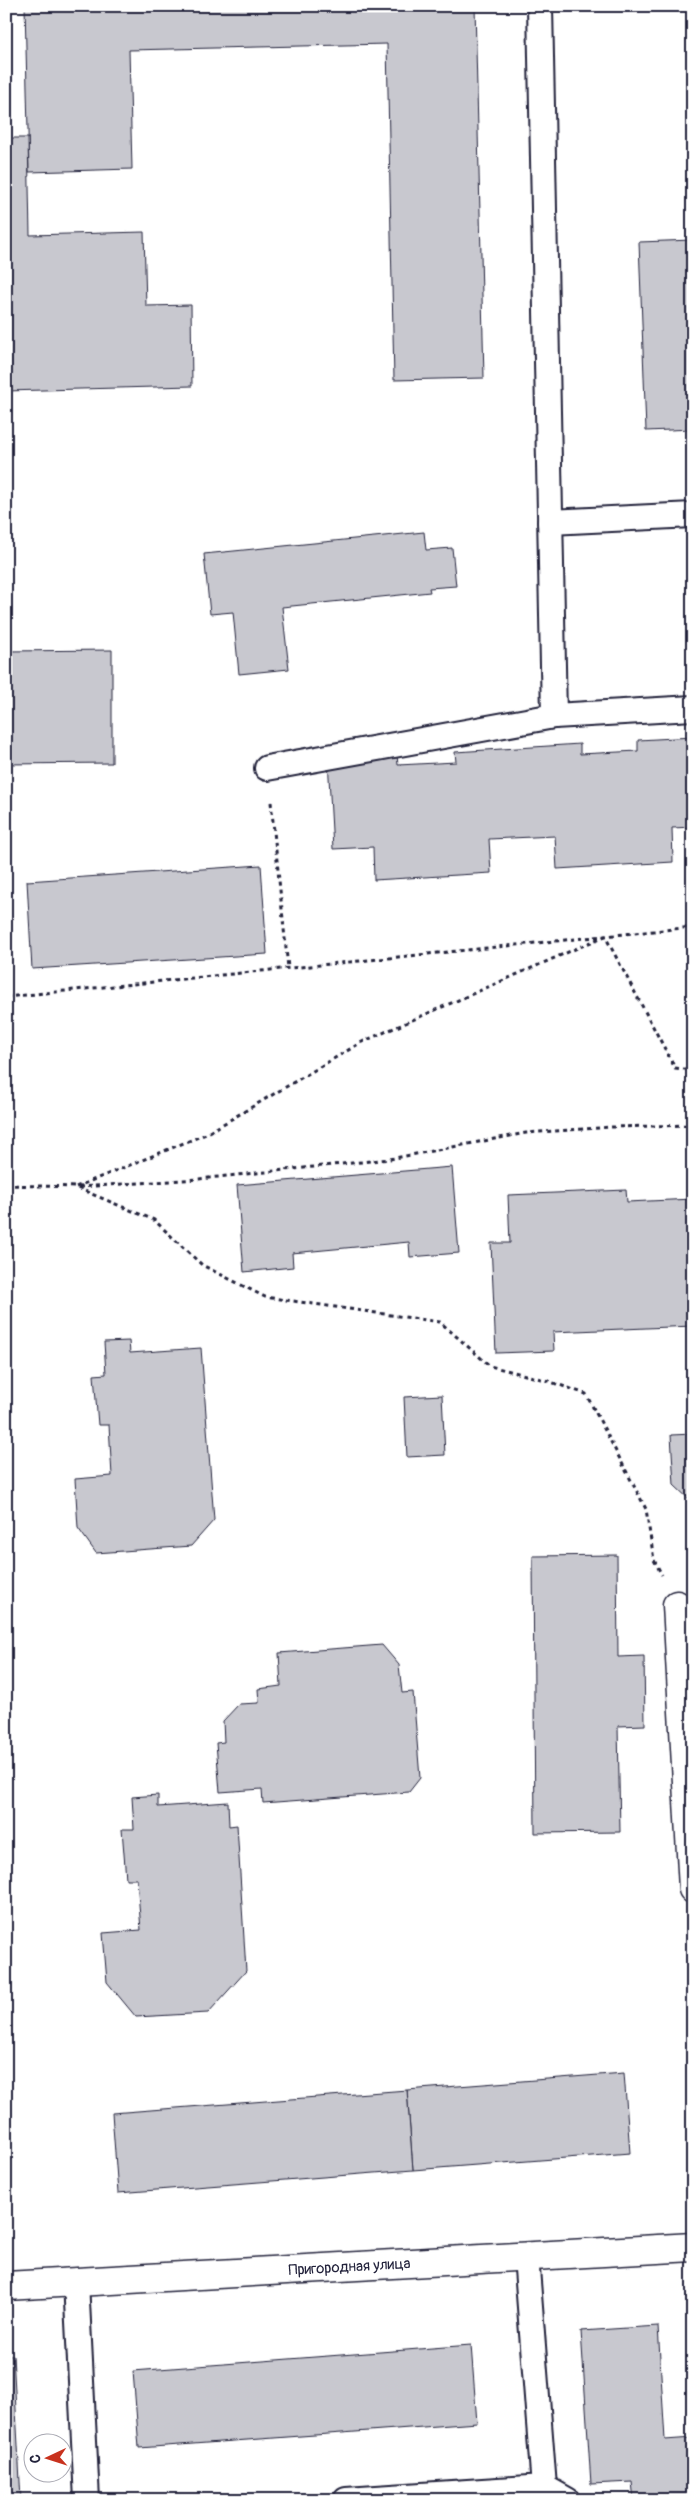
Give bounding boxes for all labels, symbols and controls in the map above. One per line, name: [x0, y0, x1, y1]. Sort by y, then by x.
street label: Пригородная улица: [288, 2254, 411, 2279]
north arrow: [22, 2434, 72, 2484]
text: С: [27, 2454, 44, 2464]

